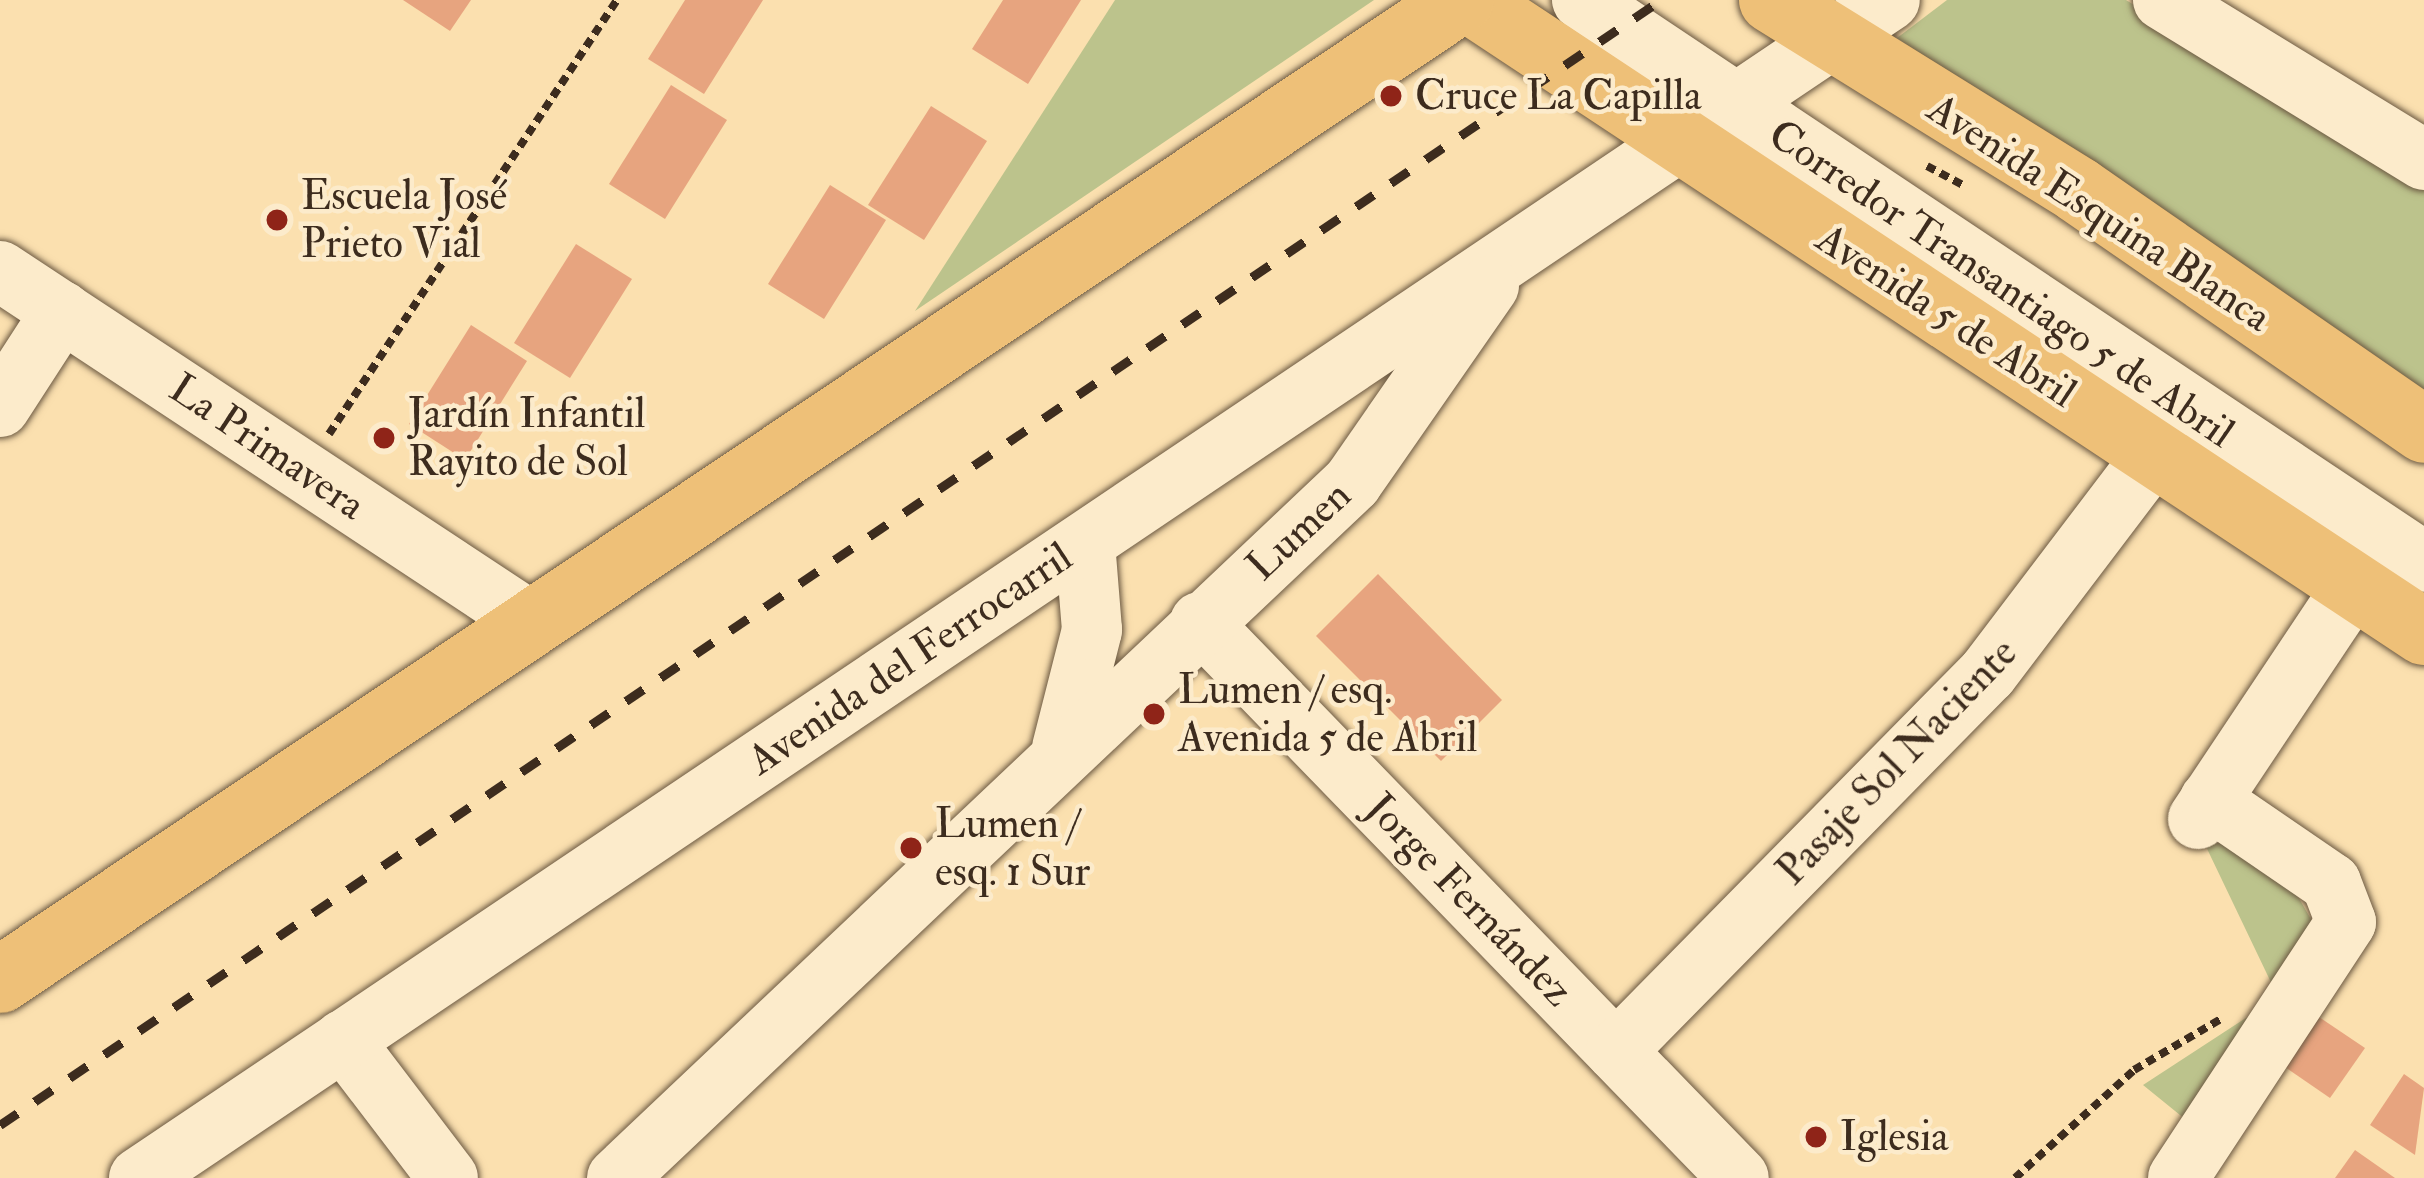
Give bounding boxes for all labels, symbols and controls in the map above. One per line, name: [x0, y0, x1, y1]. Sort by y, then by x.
place label: Cruce La Capilla: [1415, 71, 1701, 121]
marker: Cruce La Capilla: [1378, 83, 1404, 109]
street label: Avenida Esquina Blanca: [1918, 83, 2280, 343]
street label: Corredor Transantiago 5 de Abril: [1759, 109, 2243, 459]
place label: Escuela José Prieto Vial: [301, 171, 507, 270]
marker: Escuela José Prieto Vial: [264, 207, 290, 233]
street label: Avenida 5 de Abril: [1807, 213, 2085, 419]
street label: La Primavera: [160, 363, 374, 531]
place label: Jardín Infantil Rayito de Sol: [408, 389, 646, 488]
marker: Jardín Infantil Rayito de Sol: [371, 425, 397, 451]
street label: Lumen: [1237, 470, 1361, 592]
street label: Avenida del Ferrocarril: [738, 532, 1082, 786]
street label: Pasaje Sol Naciente: [1767, 628, 2027, 896]
place label: Lumen / esq. Avenida 5 de Abril: [1178, 665, 1477, 764]
marker: Lumen / esq. Avenida 5 de Abril: [1141, 701, 1167, 727]
street label: Jorge Fernández: [1355, 783, 1583, 1017]
place label: Lumen / esq. 1 Sur: [935, 799, 1090, 898]
marker: Lumen / esq. 1 Sur: [898, 835, 924, 861]
place label: Iglesia: [1840, 1112, 1949, 1162]
marker: Iglesia: [1803, 1124, 1829, 1150]

